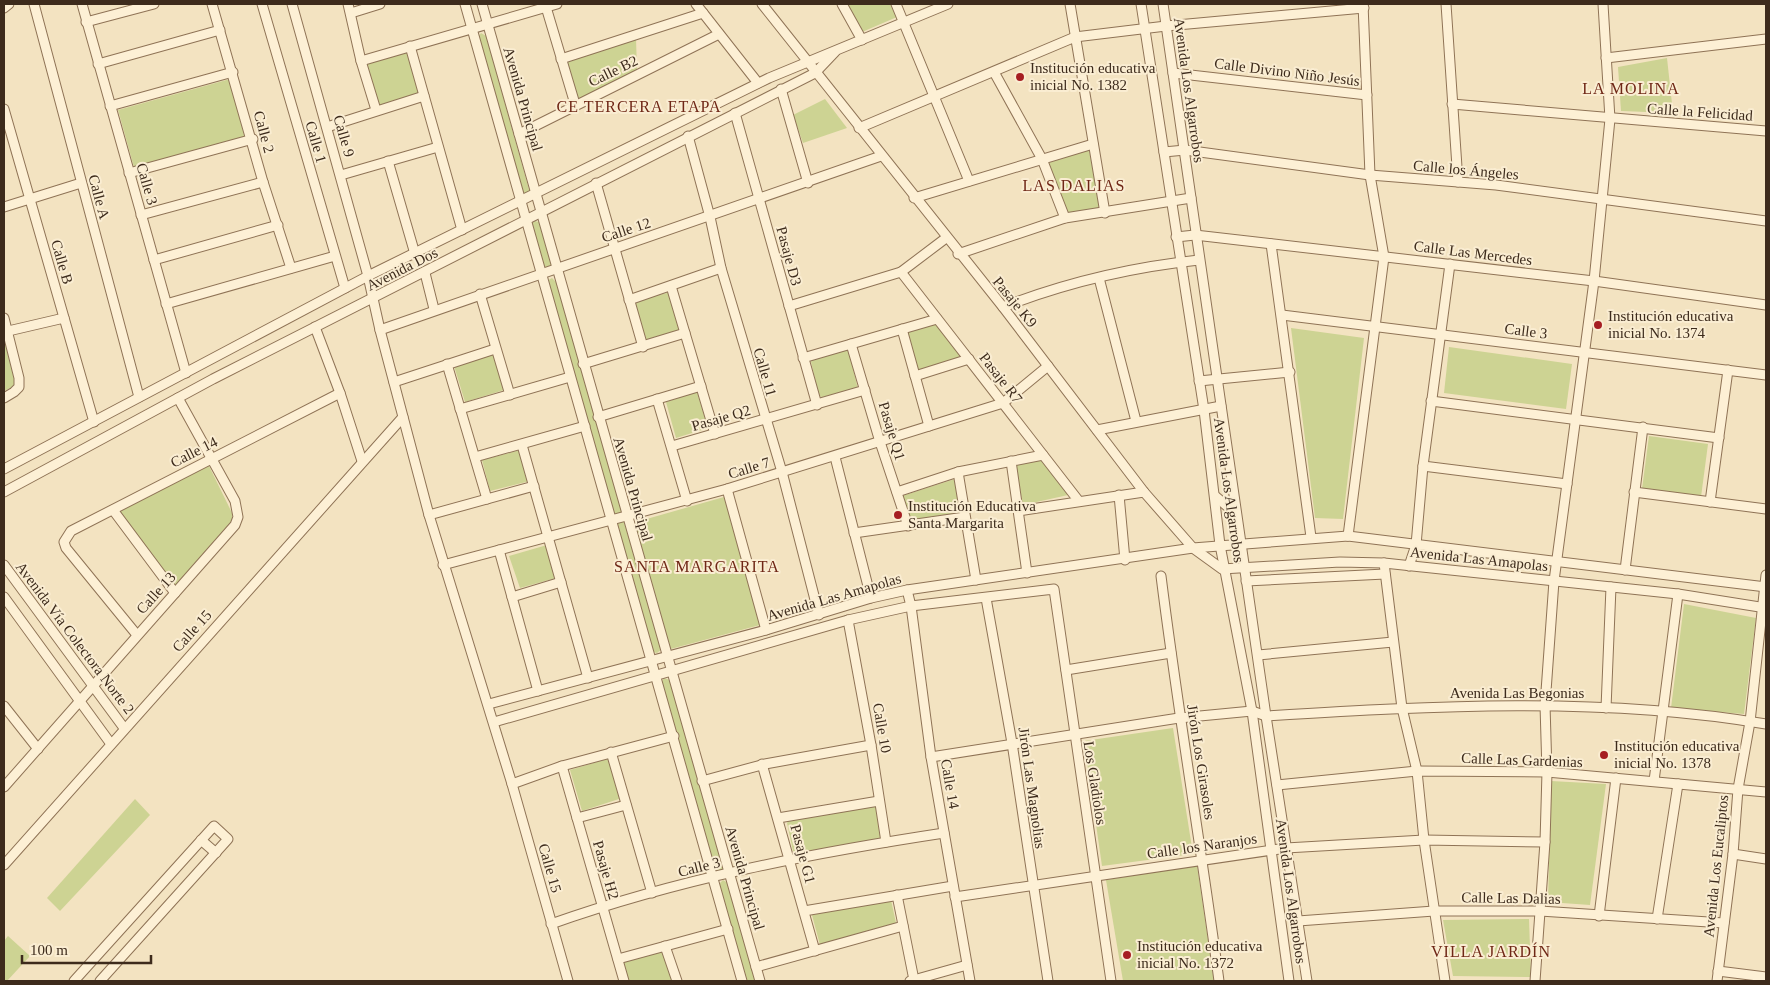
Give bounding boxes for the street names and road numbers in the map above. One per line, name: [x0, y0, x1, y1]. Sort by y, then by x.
street label: Avenida Los Algarrobos: [1171, 16, 1207, 164]
street label: Avenida Principal: [500, 45, 546, 153]
street label: Calle B2: [586, 52, 640, 90]
street label: Calle Divino Niño Jesús: [1213, 55, 1361, 89]
street label: Calle la Felicidad: [1647, 100, 1754, 124]
street label: Calle 2: [251, 109, 277, 155]
street label: Calle 9: [330, 113, 358, 159]
street label: Calle 1: [302, 119, 330, 165]
street label: Calle los Ángeles: [1413, 157, 1520, 183]
street label: Calle 3: [133, 161, 161, 207]
street label: Calle A: [85, 173, 113, 221]
street label: Calle 12: [600, 215, 652, 245]
street label: Pasaje D3: [773, 225, 805, 287]
street label: Calle B: [48, 238, 76, 286]
street label: Calle Las Mercedes: [1413, 238, 1533, 268]
street label: Avenida Dos: [364, 244, 440, 294]
street label: Pasaje K9: [990, 273, 1040, 331]
street label: Calle 3: [1504, 320, 1548, 342]
street label: Calle 11: [750, 346, 780, 398]
street label: Pasaje R7: [976, 350, 1026, 407]
street label: Pasaje Q1: [876, 400, 908, 462]
street label: Pasaje Q2: [690, 402, 752, 434]
street label: Avenida Los Algarrobos: [1211, 416, 1247, 564]
street label: Calle 14: [168, 433, 221, 471]
street label: Avenida Principal: [610, 435, 656, 543]
street label: Calle 7: [726, 454, 772, 482]
street label: Avenida Las Amapolas: [1409, 544, 1549, 574]
street label: Avenida Vía Colectora Norte 2: [13, 559, 137, 717]
street label: Calle 13: [133, 569, 179, 617]
street label: Avenida Las Amapolas: [765, 570, 903, 624]
street label: Calle 15: [169, 607, 215, 655]
street label: Avenida Las Begonias: [1450, 685, 1585, 701]
street label: Calle 10: [870, 702, 894, 754]
street label: Jirón Los Girasoles: [1184, 703, 1218, 821]
street label: Jirón Las Magnolias: [1016, 726, 1048, 850]
street label: Los Gladiolos: [1080, 740, 1110, 826]
street label: Calle Las Gardenias: [1461, 750, 1583, 770]
street label: Calle 14: [938, 758, 962, 811]
street label: Avenida Los Eucaliptos: [1701, 794, 1731, 938]
street label: Avenida Los Algarrobos: [1273, 817, 1309, 965]
street label: Pasaje G1: [787, 823, 819, 885]
street label: Avenida Principal: [722, 824, 768, 932]
street label: Calle los Naranjos: [1146, 830, 1258, 862]
street label: Pasaje H2: [590, 839, 622, 901]
street label: Calle 15: [535, 842, 565, 894]
street label: Calle 3: [676, 854, 722, 880]
street label: Calle Las Dalias: [1461, 889, 1561, 907]

